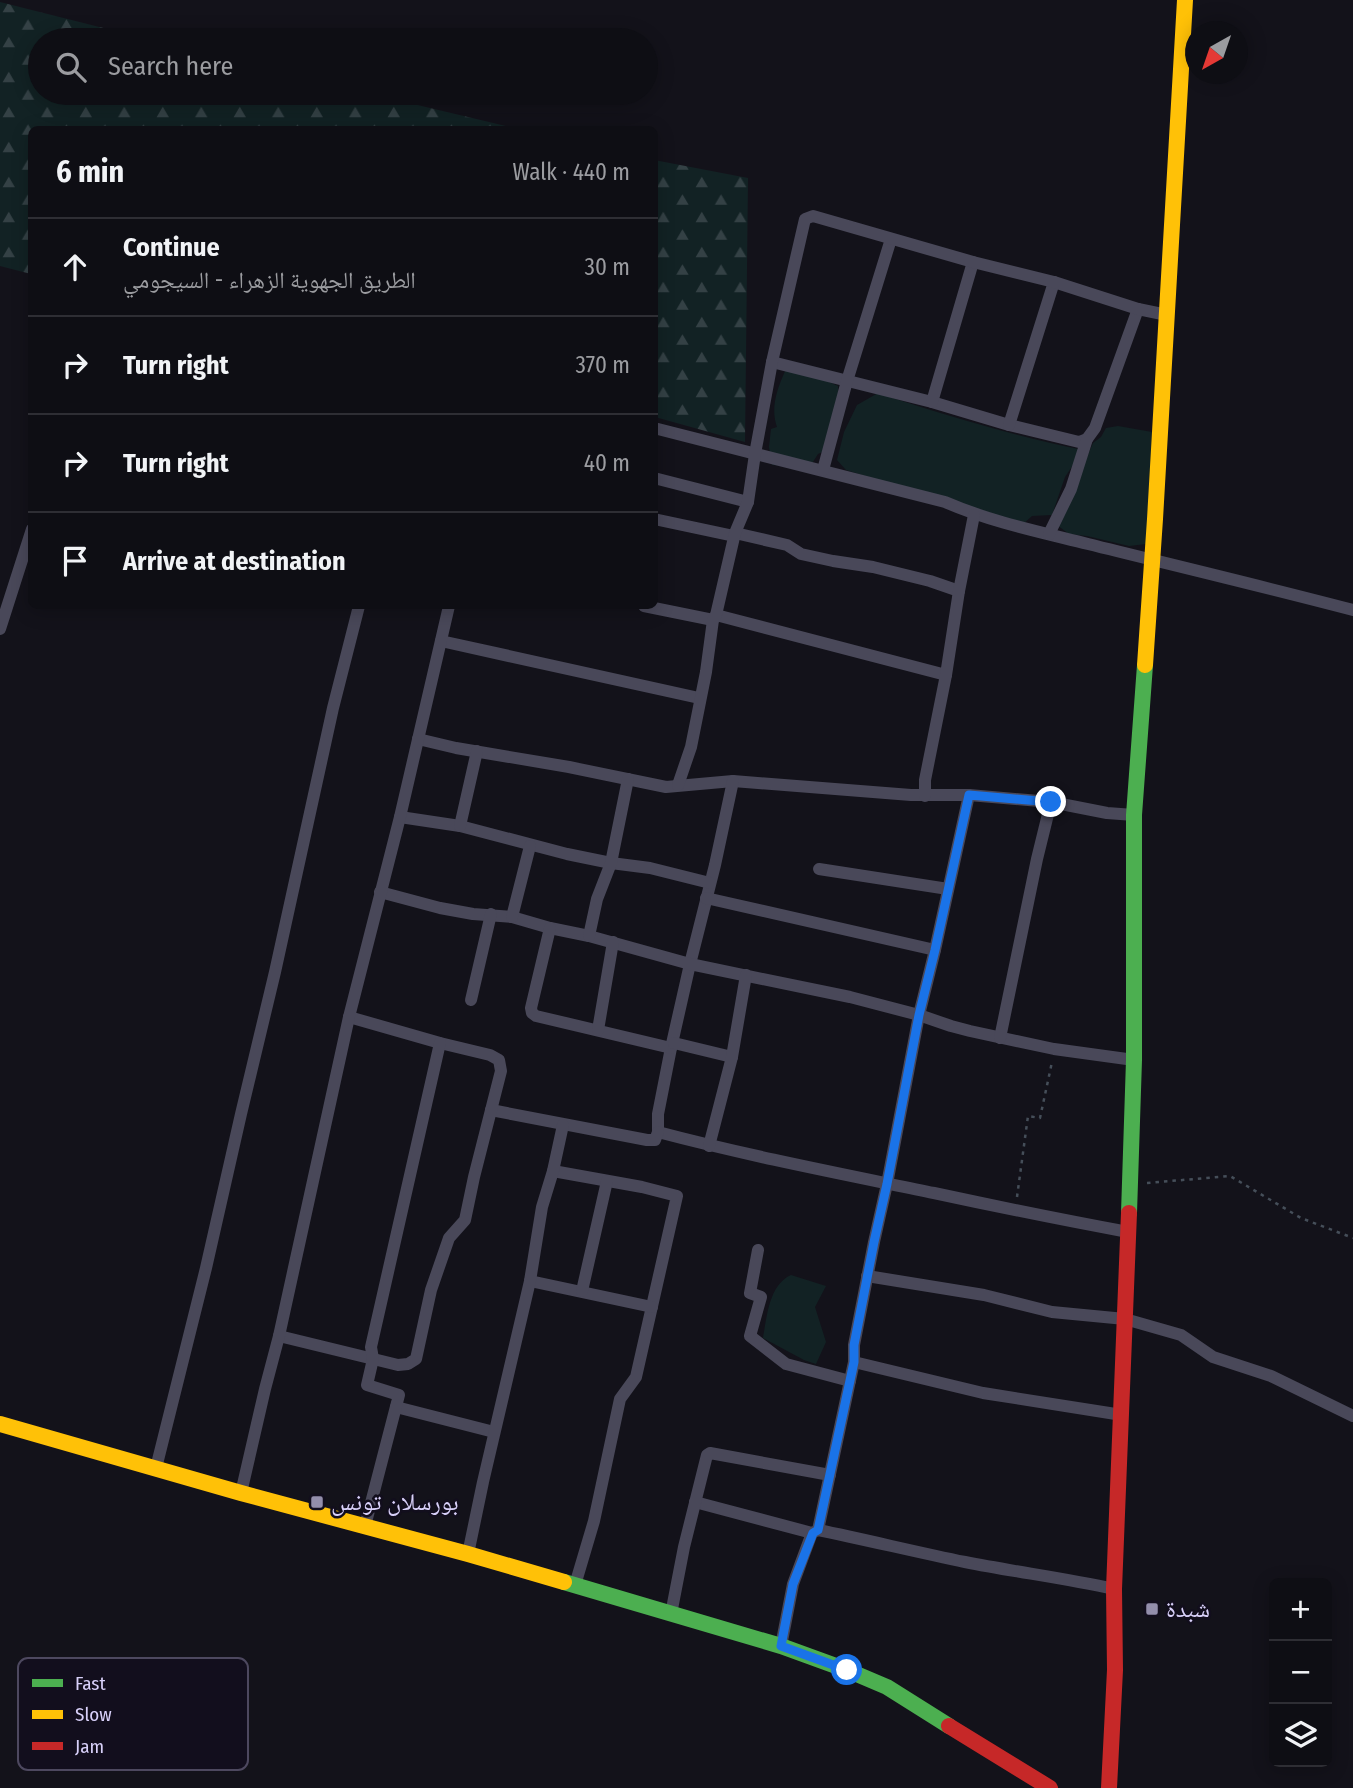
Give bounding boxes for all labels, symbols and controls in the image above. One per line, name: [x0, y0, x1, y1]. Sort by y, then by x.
north arrow: [1185, 21, 1248, 84]
search box: [28, 28, 658, 105]
icon: search: [52, 48, 90, 86]
text: Search here: [108, 51, 233, 82]
text: 6 min: [56, 154, 124, 190]
text: Walk · 440 m: [513, 158, 630, 186]
text: Continue: [123, 232, 220, 263]
icon: ahead: [56, 248, 94, 286]
text: 30 m: [585, 253, 630, 281]
text: الطريق الجهوية الزهراء - السيجومي: [123, 266, 416, 294]
icon: right: [56, 346, 94, 384]
text: Turn right: [123, 350, 229, 381]
text: 370 m: [576, 351, 630, 379]
icon: right: [56, 444, 94, 482]
text: Turn right: [123, 448, 229, 479]
text: 40 m: [584, 449, 630, 477]
icon: arrive: [56, 542, 94, 580]
text: Arrive at destination: [123, 546, 346, 577]
route end: [1035, 786, 1066, 817]
place label: بورسلان تونس: [331, 1488, 459, 1516]
marker: بورسلان تونس: [309, 1494, 325, 1510]
map controls: [1269, 1578, 1332, 1767]
button: +: [1269, 1578, 1332, 1641]
place label: شبدة: [1166, 1595, 1210, 1623]
marker: شبدة: [1144, 1601, 1160, 1617]
button: −: [1269, 1641, 1332, 1704]
route start: [831, 1654, 862, 1685]
legend: [18, 1658, 248, 1770]
text: Fast: [75, 1672, 106, 1695]
text: Slow: [75, 1703, 112, 1726]
button: layers: [1269, 1704, 1332, 1767]
text: Jam: [75, 1735, 104, 1758]

